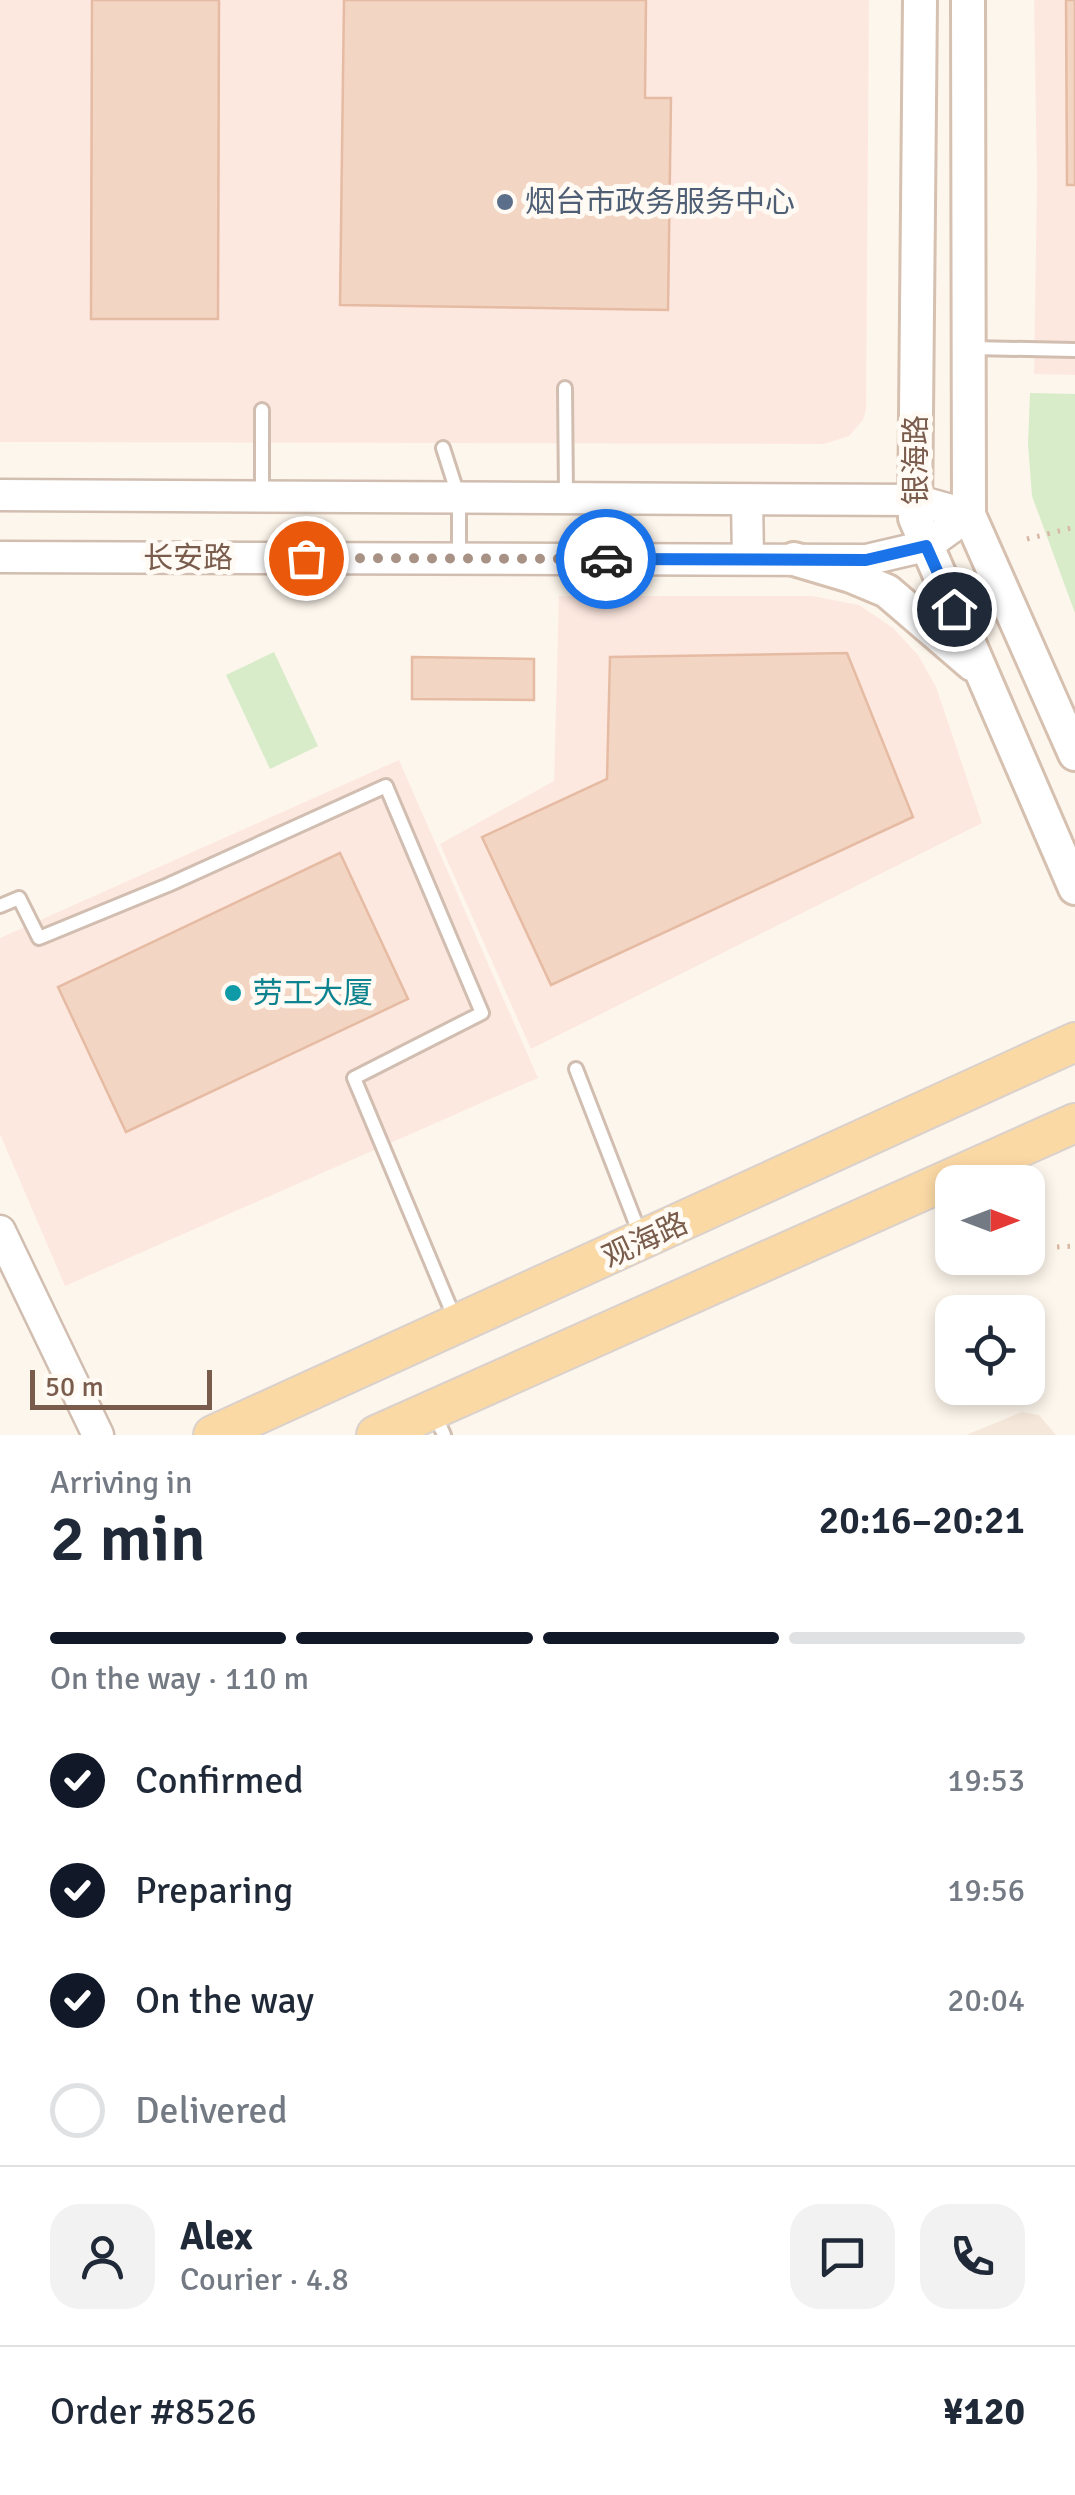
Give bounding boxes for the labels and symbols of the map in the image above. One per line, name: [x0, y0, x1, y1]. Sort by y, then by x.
place label: 烟台市政务服务中心: [525, 184, 795, 221]
marker: 烟台市政务服务中心: [494, 191, 516, 213]
street label: 银海路: [898, 415, 935, 505]
courier: [556, 509, 656, 609]
pin: [264, 516, 349, 601]
street label: 长安路: [143, 540, 233, 577]
pin: [912, 567, 997, 652]
place label: 劳工大厦: [253, 975, 373, 1012]
marker: 劳工大厦: [222, 982, 244, 1004]
north arrow: [935, 1165, 1045, 1275]
street label: 观海路: [597, 1205, 694, 1276]
scale bar: [30, 1365, 212, 1410]

